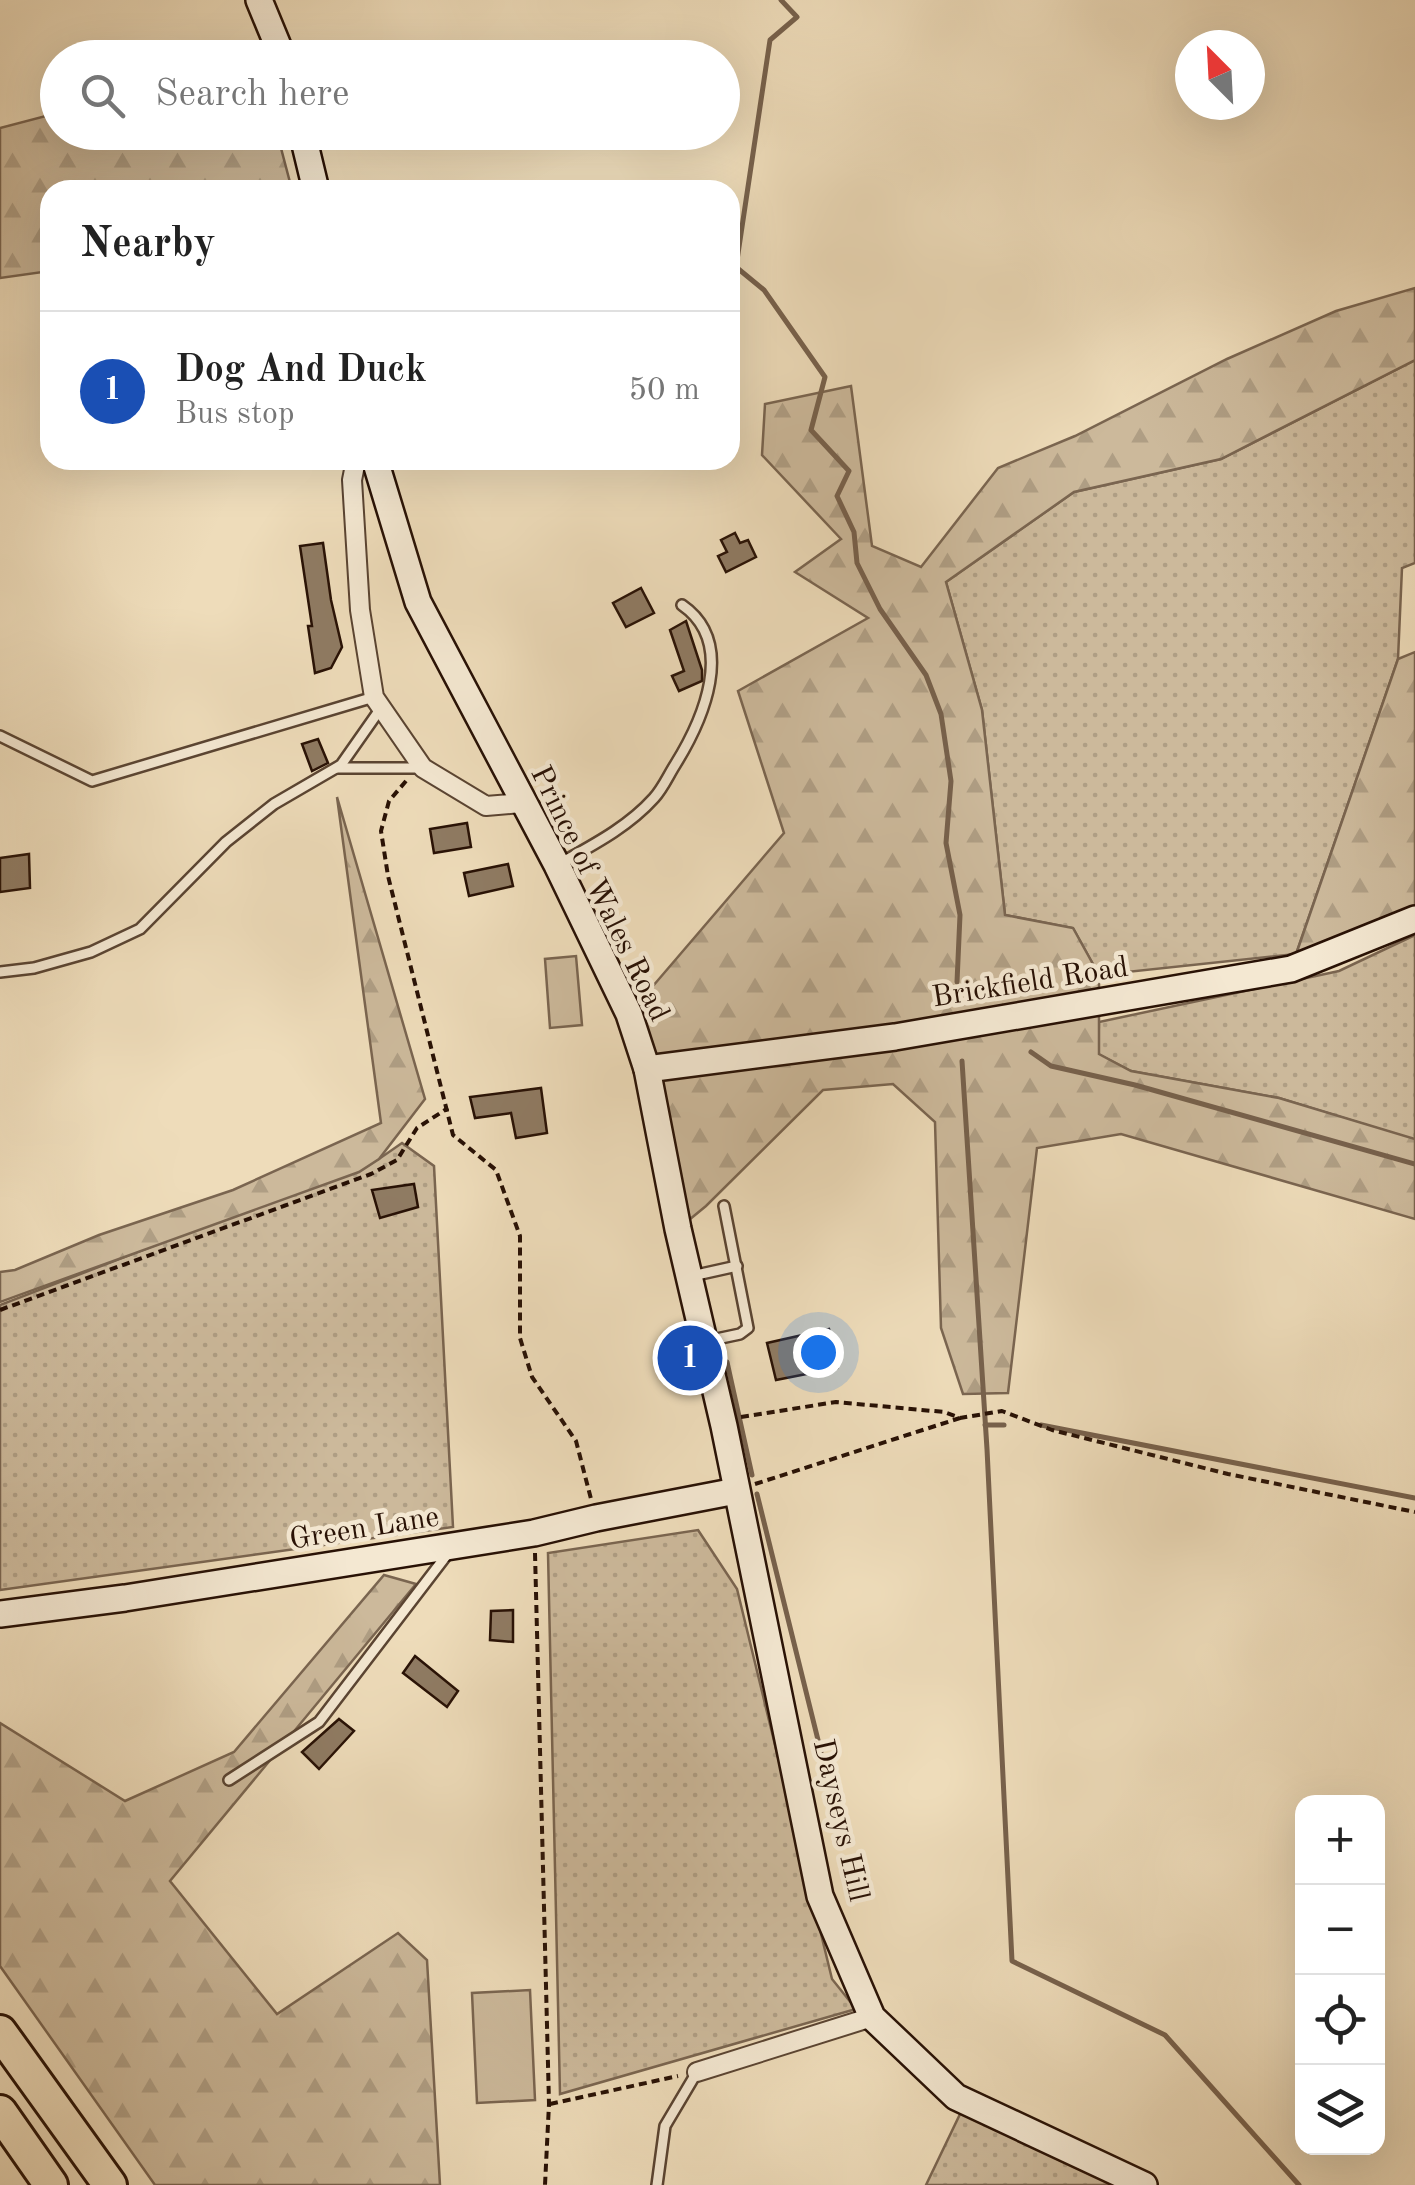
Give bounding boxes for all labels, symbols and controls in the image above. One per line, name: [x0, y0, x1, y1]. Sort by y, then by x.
north arrow: [1175, 30, 1265, 120]
search box: [40, 40, 740, 150]
icon: search: [75, 68, 130, 123]
text: Search here: [155, 76, 350, 114]
text: Nearby: [80, 224, 216, 266]
text: Dog And Duck: [175, 352, 426, 390]
text: 1: [103, 375, 122, 407]
text: 50 m: [629, 375, 700, 407]
text: Bus stop: [175, 399, 295, 431]
street label: Prince of Wales Road: [524, 761, 674, 1026]
street label: Brickfield Road: [930, 953, 1131, 1013]
pin: 1: [658, 1320, 722, 1396]
your location: [793, 1327, 844, 1378]
street label: Green Lane: [287, 1502, 441, 1556]
street label: Dayseys Hill: [807, 1736, 873, 1905]
map controls: [1295, 1795, 1385, 2155]
button: +: [1295, 1795, 1385, 1885]
button: −: [1295, 1885, 1385, 1975]
button: locate: [1295, 1975, 1385, 2065]
button: layers: [1295, 2065, 1385, 2155]

